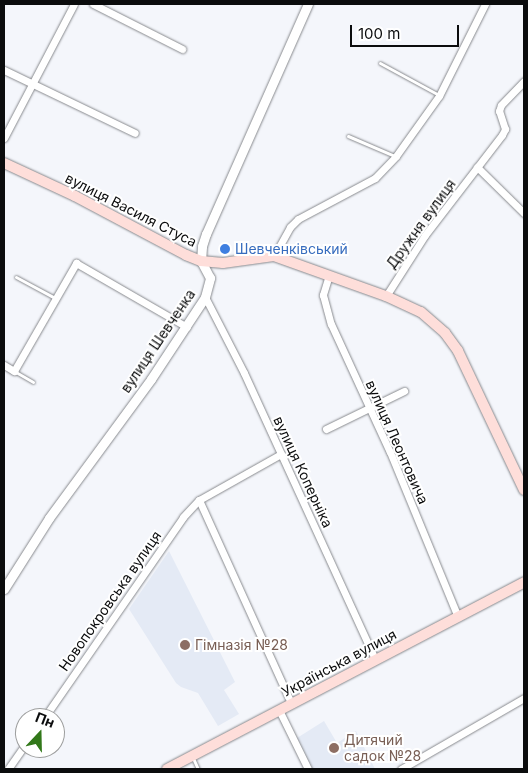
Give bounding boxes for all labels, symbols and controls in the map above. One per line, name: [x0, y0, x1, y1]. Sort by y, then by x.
scale bar: [353, 15, 462, 47]
text: 100 m: [358, 24, 400, 43]
street label: вулиця Василя Стуса: [63, 170, 199, 250]
street label: Дружня вулиця: [383, 176, 459, 272]
place label: Шевченківський: [235, 241, 348, 257]
marker: Шевченківський: [219, 243, 231, 255]
street label: вулиця Шевченка: [117, 286, 199, 396]
street label: вулиця Леонтовича: [362, 378, 432, 506]
street label: вулиця Коперніка: [270, 414, 336, 530]
street label: Новопокровська вулиця: [55, 528, 165, 674]
street label: Українська вулиця: [279, 626, 399, 700]
place label: Гімназія №28: [195, 637, 288, 653]
marker: Гімназія №28: [179, 639, 191, 651]
north arrow: [15, 708, 65, 758]
text: Пн: [33, 708, 57, 731]
place label: Дитячий садок №28: [344, 732, 421, 764]
marker: Дитячий садок №28: [328, 742, 340, 754]

